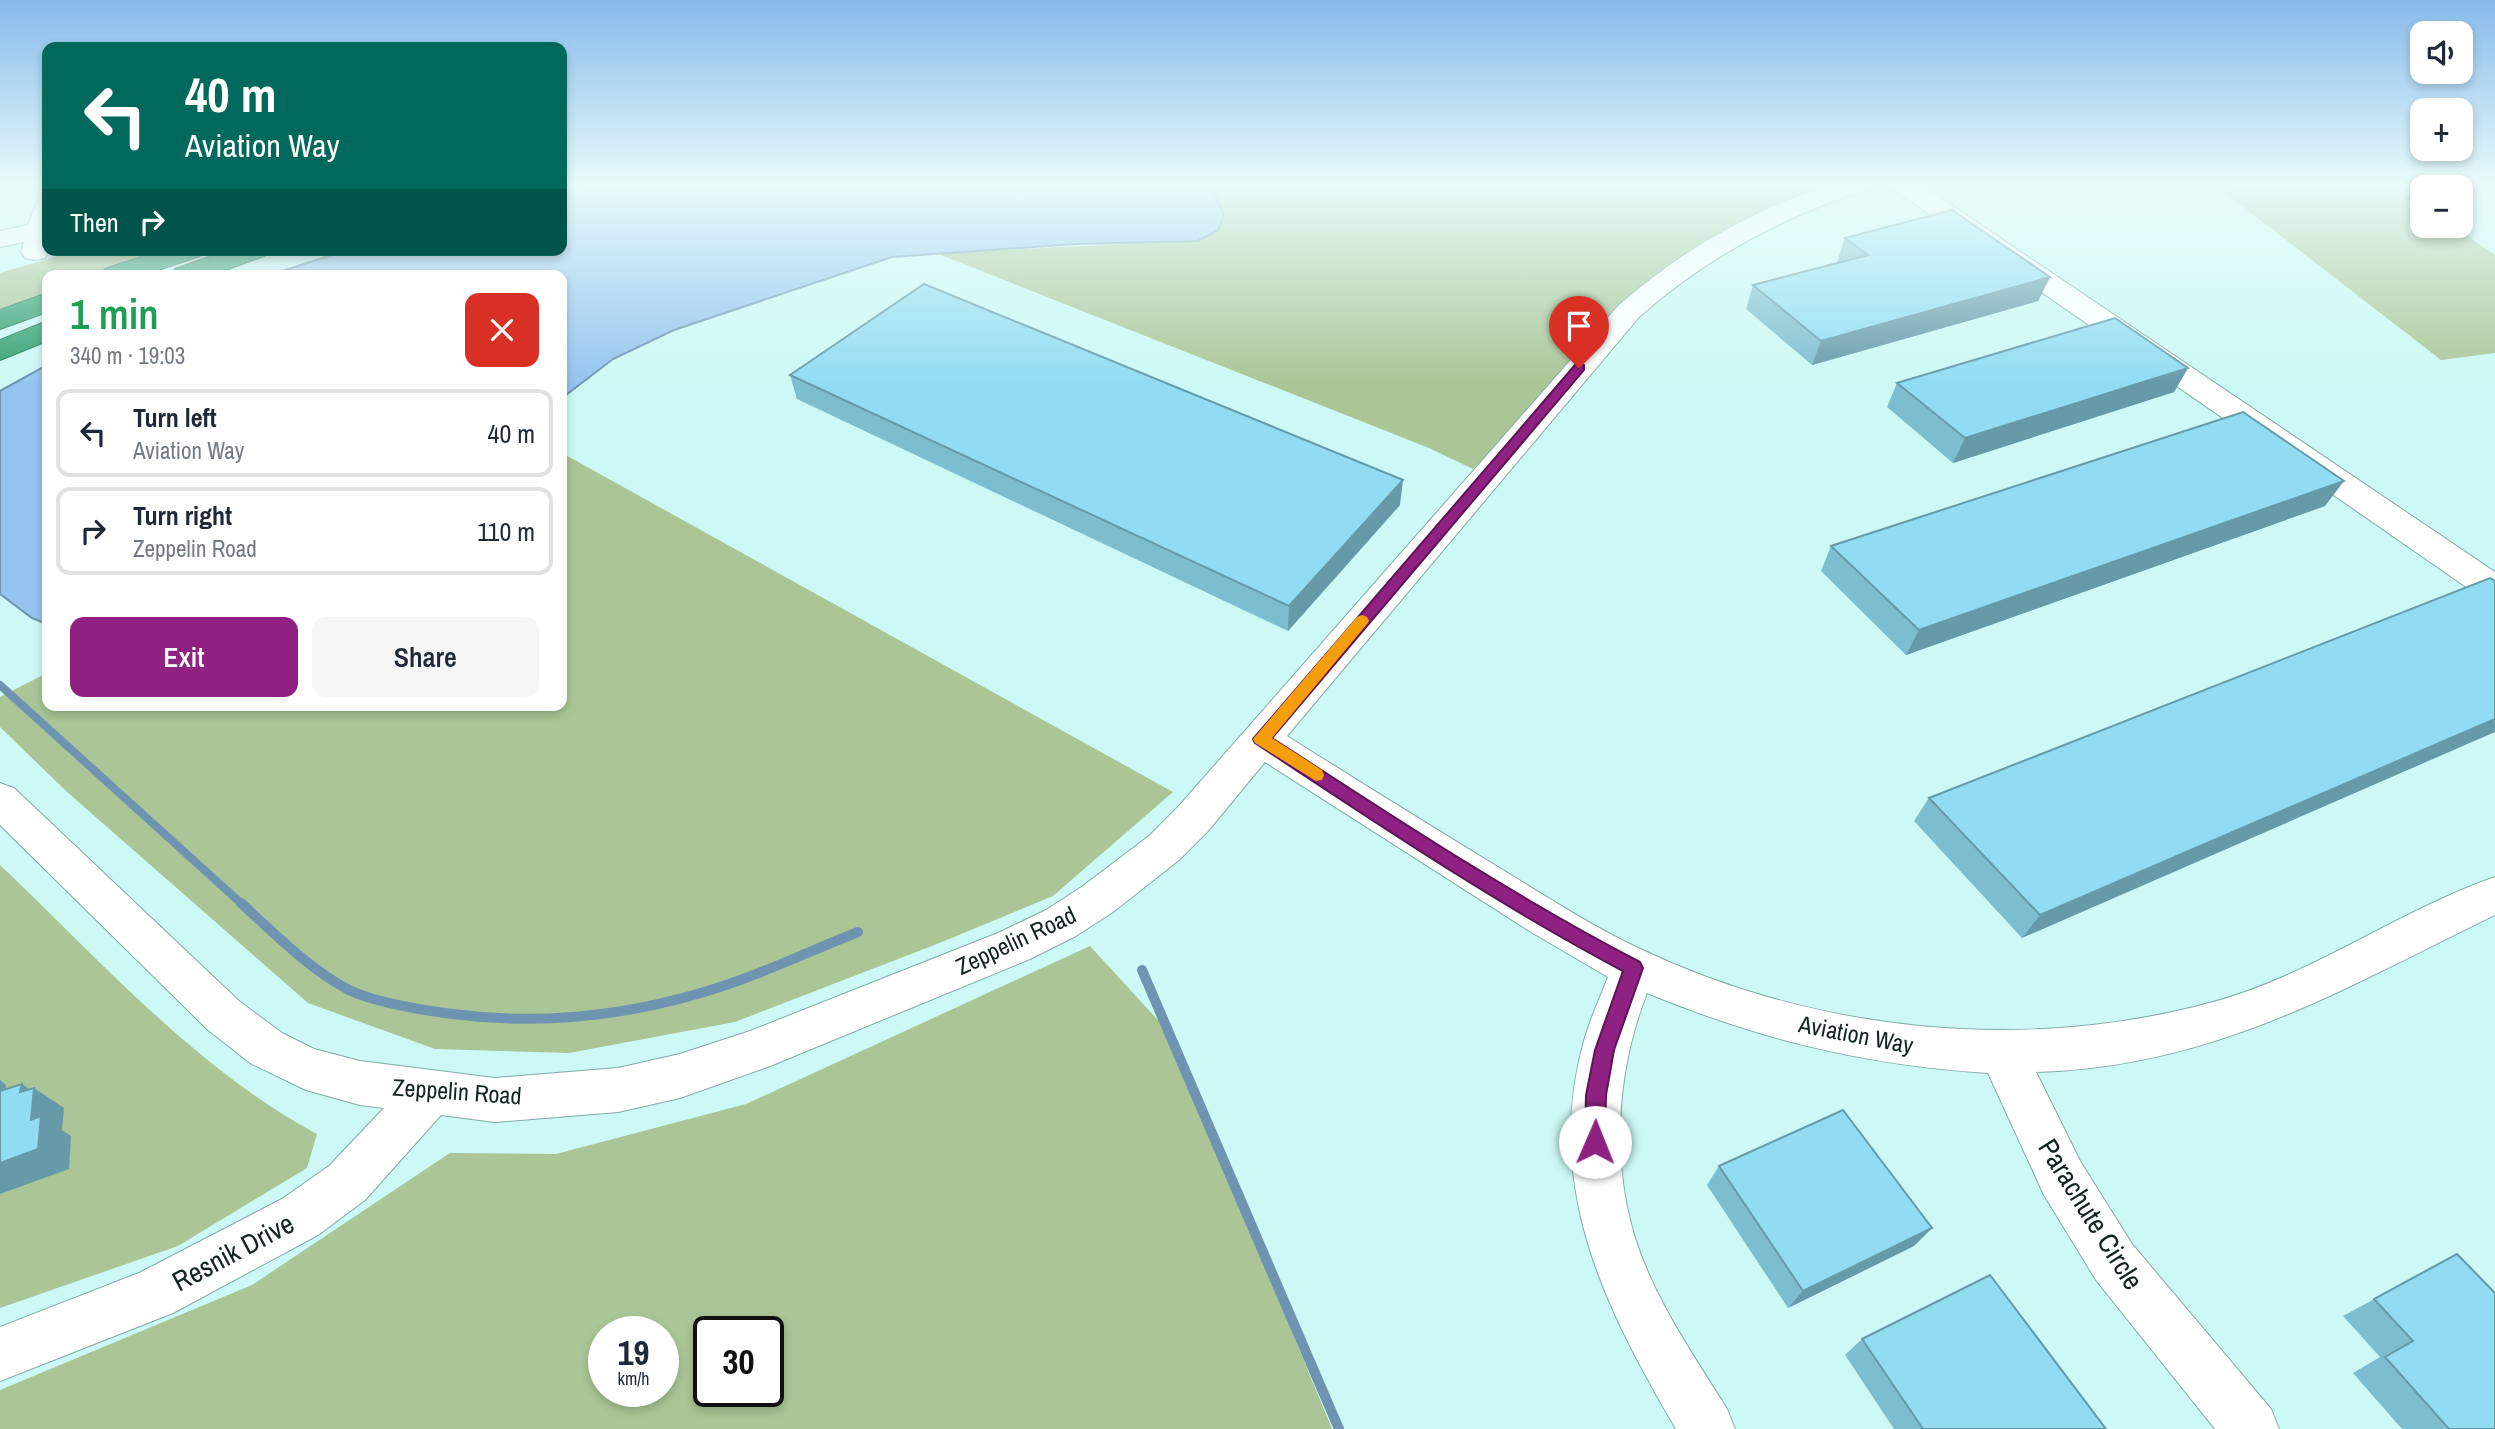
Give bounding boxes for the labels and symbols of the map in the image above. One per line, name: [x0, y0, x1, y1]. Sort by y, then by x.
pin: [1549, 296, 1609, 368]
street label: Zeppelin Road: [950, 898, 1081, 982]
street label: Aviation Way: [1795, 1007, 1916, 1061]
street label: Zeppelin Road: [392, 1071, 523, 1111]
position arrow: [1558, 1105, 1632, 1179]
street label: Parachute Circle: [2030, 1131, 2152, 1297]
street label: Resnik Drive: [165, 1204, 301, 1300]
speed limit sign: 30: [693, 1316, 784, 1407]

